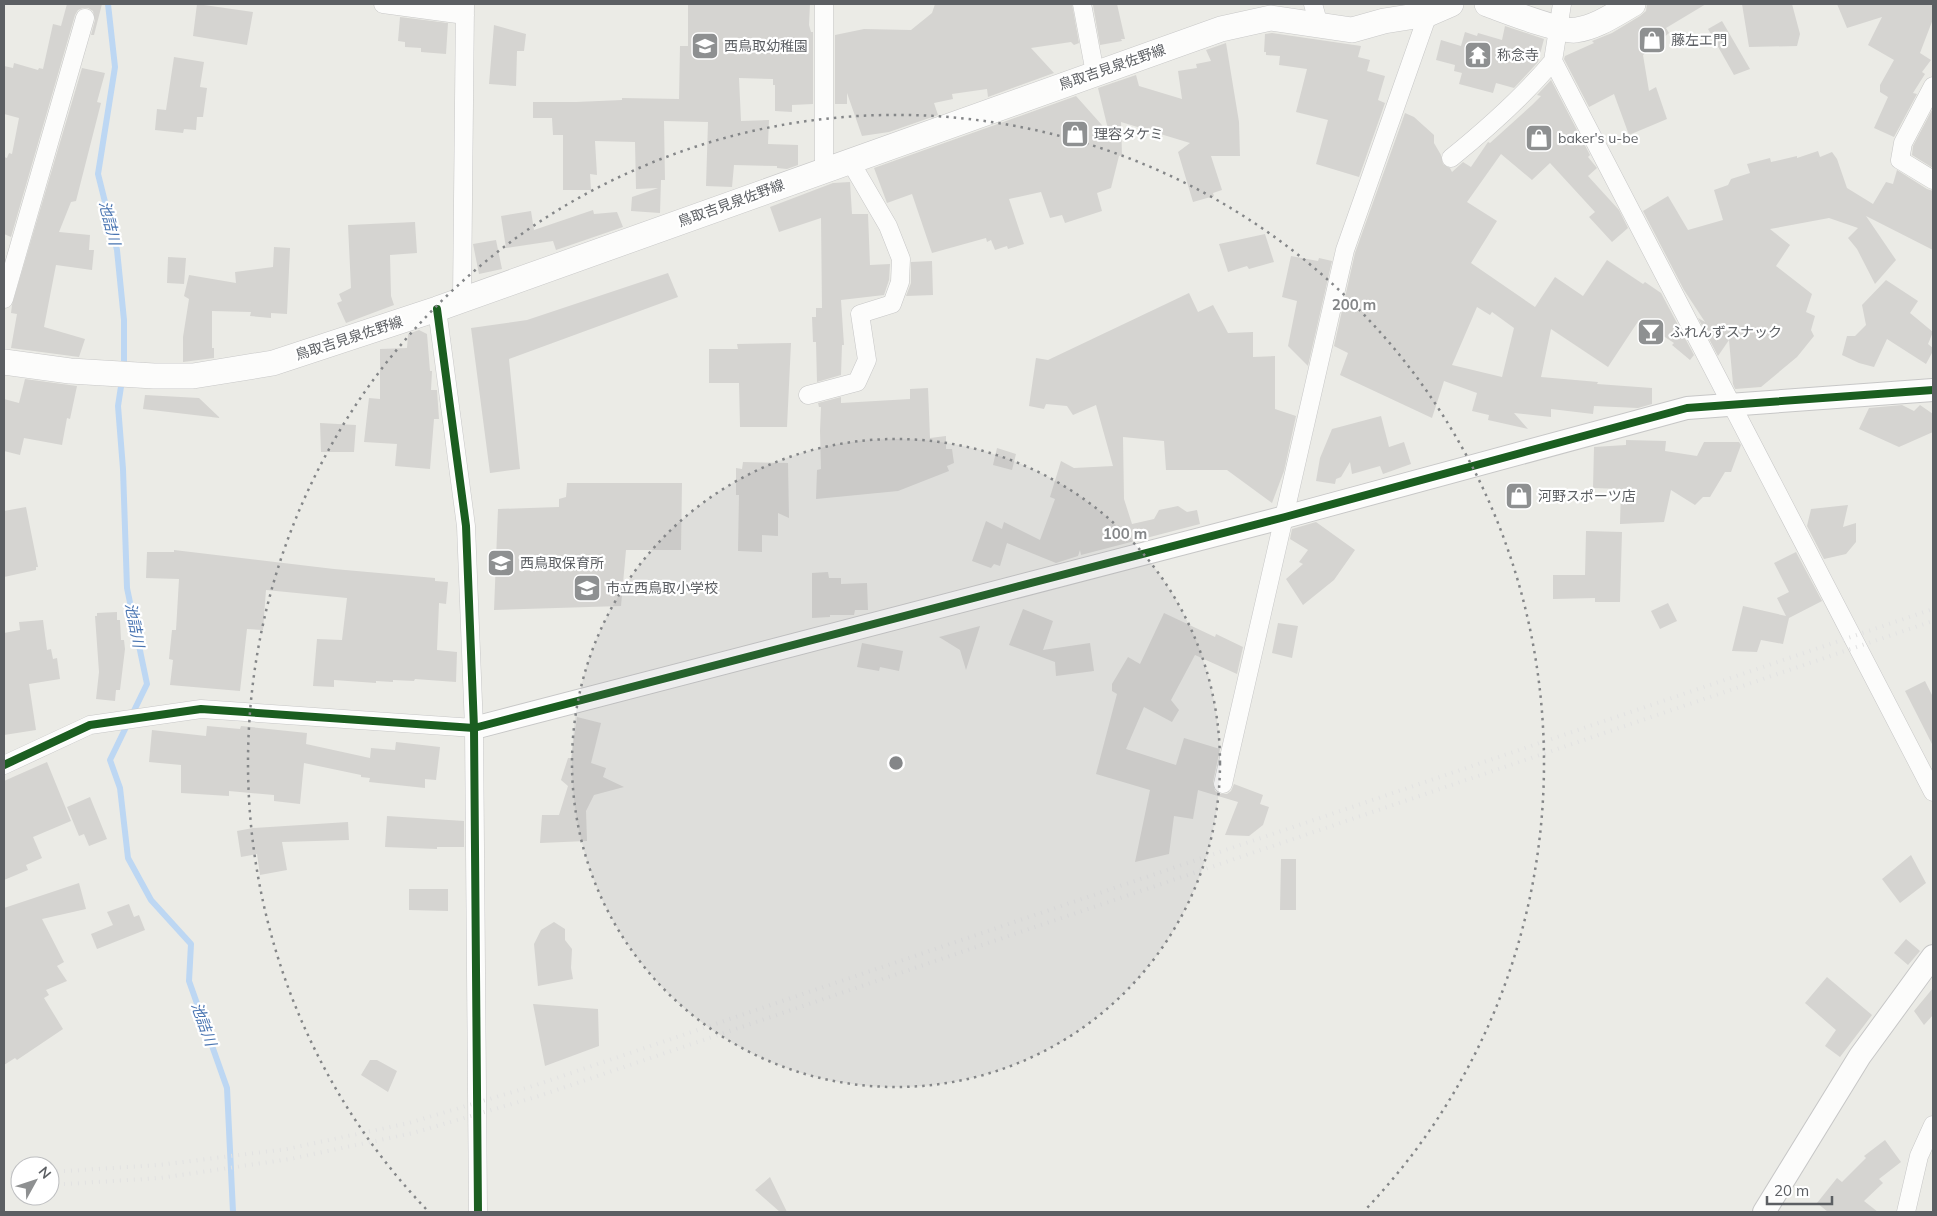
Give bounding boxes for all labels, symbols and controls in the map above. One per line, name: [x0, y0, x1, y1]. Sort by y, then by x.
shop icon: 藤左エ門: [1637, 25, 1667, 55]
school or university icon: 西鳥取幼稚園: [690, 31, 720, 61]
place label: 藤左エ門: [1671, 31, 1727, 49]
place label: 西鳥取幼稚園: [724, 37, 808, 55]
street label: 鳥取吉見泉佐野線: [1056, 40, 1168, 94]
temple icon: 称念寺: [1463, 40, 1493, 70]
place label: 称念寺: [1497, 46, 1539, 64]
shop icon: 理容タケミ: [1060, 119, 1090, 149]
shop icon: baker's u-be: [1524, 123, 1554, 153]
place label: 理容タケミ: [1094, 125, 1164, 143]
place label: baker's u-be: [1558, 129, 1638, 147]
street label: 鳥取吉見泉佐野線: [675, 175, 787, 231]
water label: 池詰川: [95, 199, 125, 249]
text: 200 m: [1332, 295, 1376, 314]
street label: 鳥取吉見泉佐野線: [293, 312, 405, 364]
bar icon: ふれんずスナック: [1636, 317, 1666, 347]
place label: ふれんずスナック: [1670, 323, 1782, 341]
shop icon: 河野スポーツ店: [1504, 481, 1534, 511]
place label: 河野スポーツ店: [1538, 487, 1636, 505]
text: 100 m: [1103, 524, 1147, 543]
school or university icon: 西鳥取保育所: [486, 548, 516, 578]
place label: 西鳥取保育所: [520, 554, 604, 572]
school or university icon: 市立西鳥取小学校: [572, 573, 602, 603]
place label: 市立西鳥取小学校: [606, 579, 718, 597]
water label: 池詰川: [121, 601, 149, 651]
centre of rings: [887, 754, 905, 772]
water label: 池詰川: [187, 1000, 221, 1050]
north arrow: [10, 1156, 60, 1206]
text: N: [35, 1163, 55, 1182]
scale bar: [1767, 1174, 1832, 1206]
text: 20 m: [1774, 1181, 1809, 1200]

